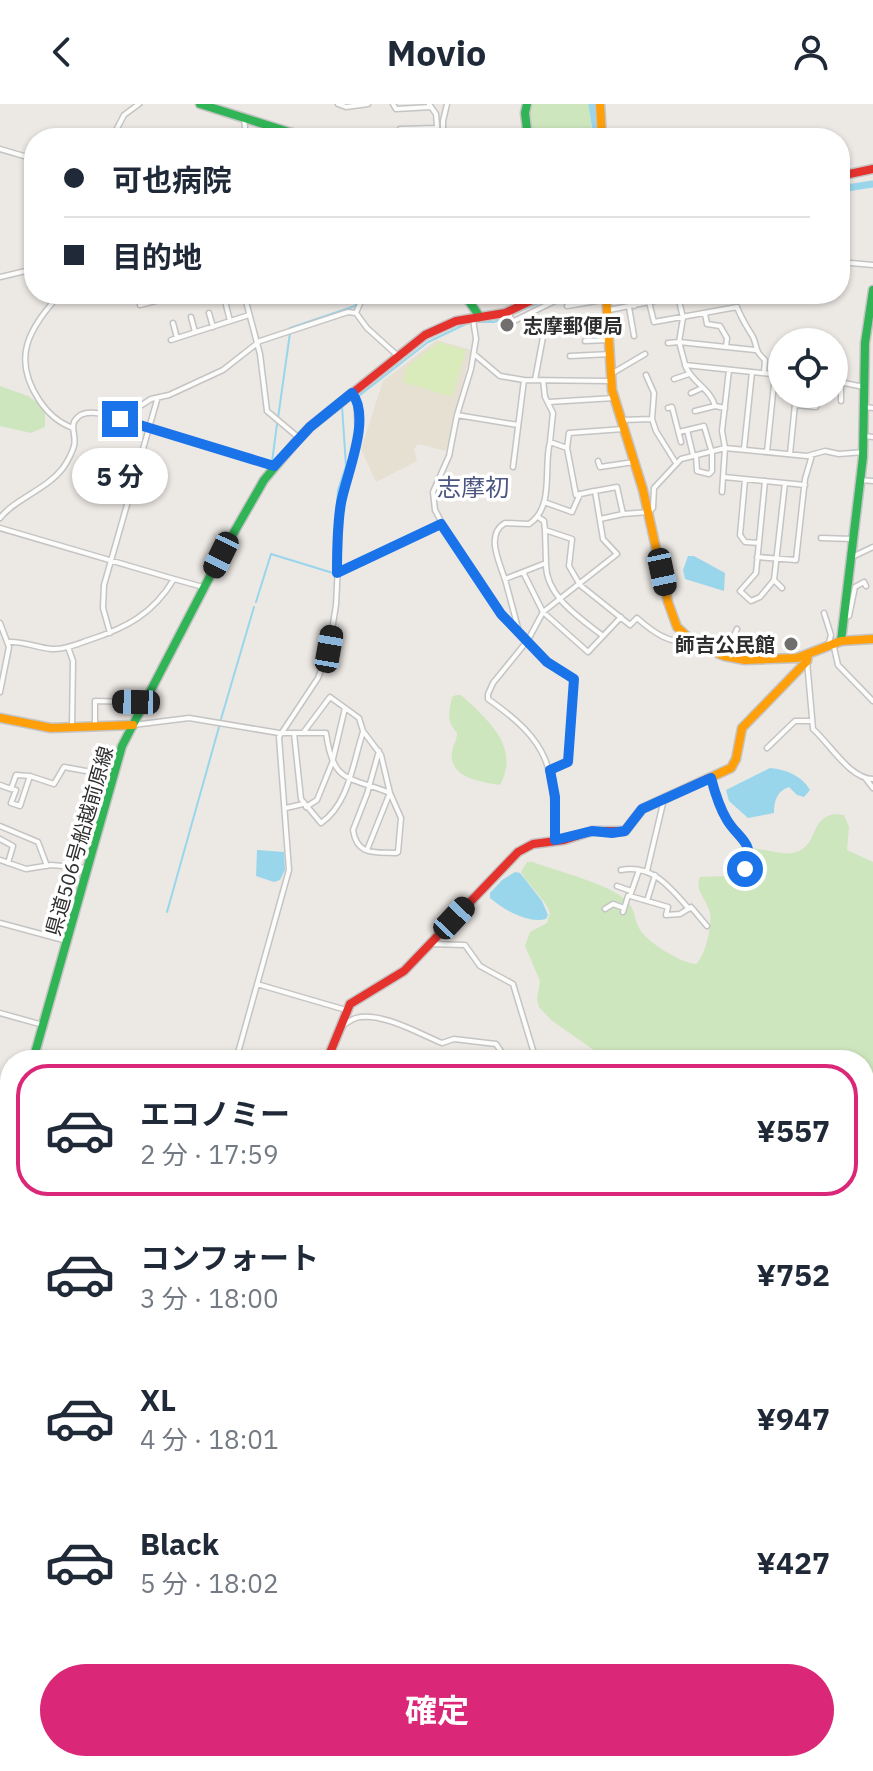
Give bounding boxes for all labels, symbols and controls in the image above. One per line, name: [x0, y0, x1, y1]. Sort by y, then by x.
text: Movio: [387, 29, 486, 76]
icon: back: [40, 30, 84, 74]
icon: person: [789, 30, 833, 74]
text: 可也病院: [112, 160, 232, 199]
text: 目的地: [112, 237, 202, 276]
place label: 志摩郵便局: [523, 312, 623, 339]
marker: 志摩郵便局: [498, 316, 516, 334]
map controls: [768, 328, 848, 408]
button: locate: [768, 328, 848, 408]
route end: [102, 401, 138, 437]
callout: 5 分: [72, 447, 168, 503]
text: 5 分: [96, 459, 144, 493]
district label: 志摩初: [437, 471, 509, 503]
car: [200, 528, 242, 582]
car: [645, 546, 679, 598]
car: [313, 623, 345, 675]
place label: 師吉公民館: [675, 631, 775, 658]
marker: 師吉公民館: [782, 635, 800, 653]
car: [112, 690, 160, 714]
street label: 県道506号船越前原線: [39, 743, 119, 939]
route start: [727, 851, 763, 887]
car: [429, 892, 479, 944]
icon: car: [44, 1094, 116, 1166]
text: エコノミー: [140, 1094, 290, 1133]
text: ¥557: [757, 1111, 830, 1150]
text: 2 分 · 17:59: [140, 1137, 278, 1171]
icon: car: [44, 1238, 116, 1310]
text: コンフォート: [140, 1238, 319, 1277]
text: ¥752: [757, 1255, 830, 1294]
text: 3 分 · 18:00: [140, 1281, 278, 1315]
text: XL: [140, 1380, 176, 1419]
icon: car: [44, 1382, 116, 1454]
text: ¥947: [757, 1399, 830, 1438]
text: 4 分 · 18:01: [140, 1422, 278, 1456]
text: Black: [140, 1524, 219, 1563]
icon: car: [44, 1526, 116, 1598]
text: ¥427: [757, 1543, 830, 1582]
text: 5 分 · 18:02: [140, 1566, 278, 1600]
button: 確定: [40, 1664, 834, 1756]

